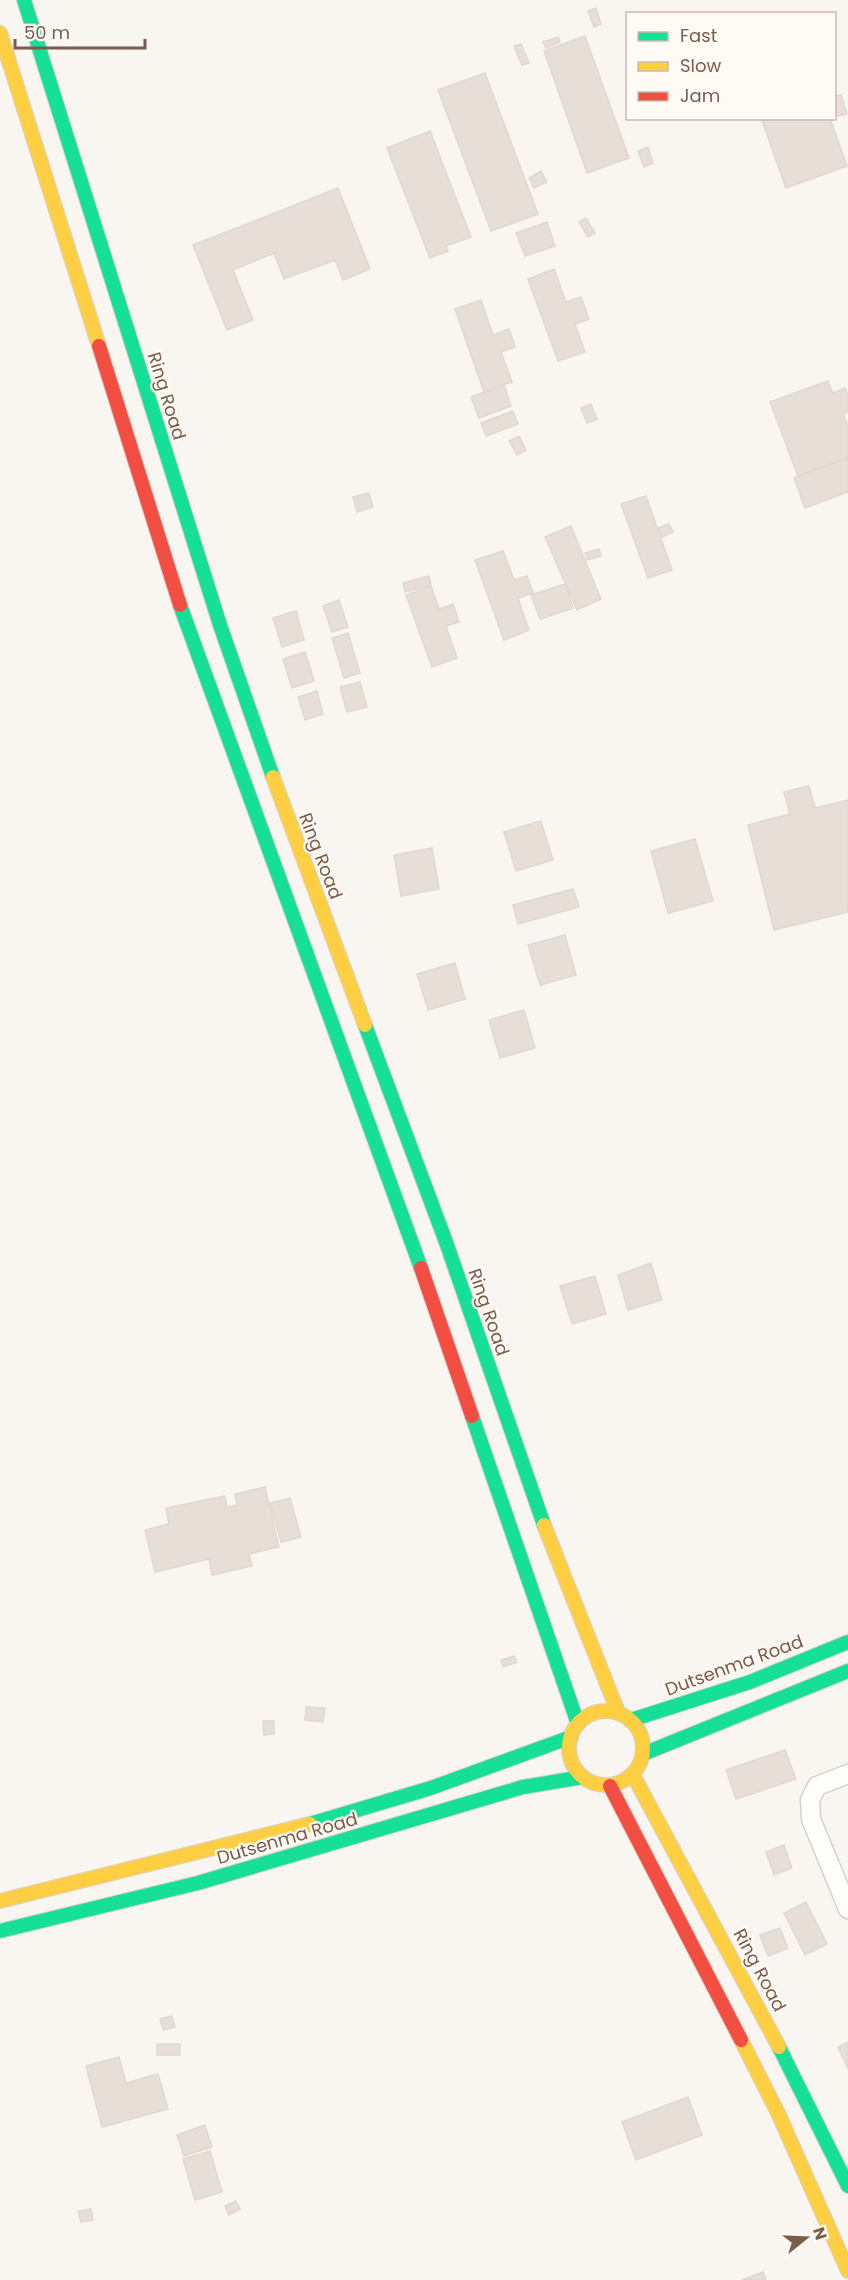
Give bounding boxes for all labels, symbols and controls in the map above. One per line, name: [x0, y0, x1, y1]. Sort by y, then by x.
scale bar: [15, 12, 146, 50]
legend: [626, 12, 836, 120]
text: 50 m: [24, 20, 70, 45]
text: Fast: [680, 23, 717, 48]
text: Slow: [680, 53, 722, 78]
text: Jam: [680, 83, 720, 108]
street label: Ring Road: [142, 349, 192, 443]
street label: Ring Road: [293, 809, 349, 903]
street label: Ring Road: [462, 1265, 516, 1359]
street label: Dutsenma Road: [662, 1628, 806, 1702]
street label: Dutsenma Road: [214, 1806, 360, 1870]
street label: Ring Road: [728, 1924, 792, 2016]
north arrow: [776, 2208, 836, 2268]
text: N: [807, 2224, 833, 2243]

